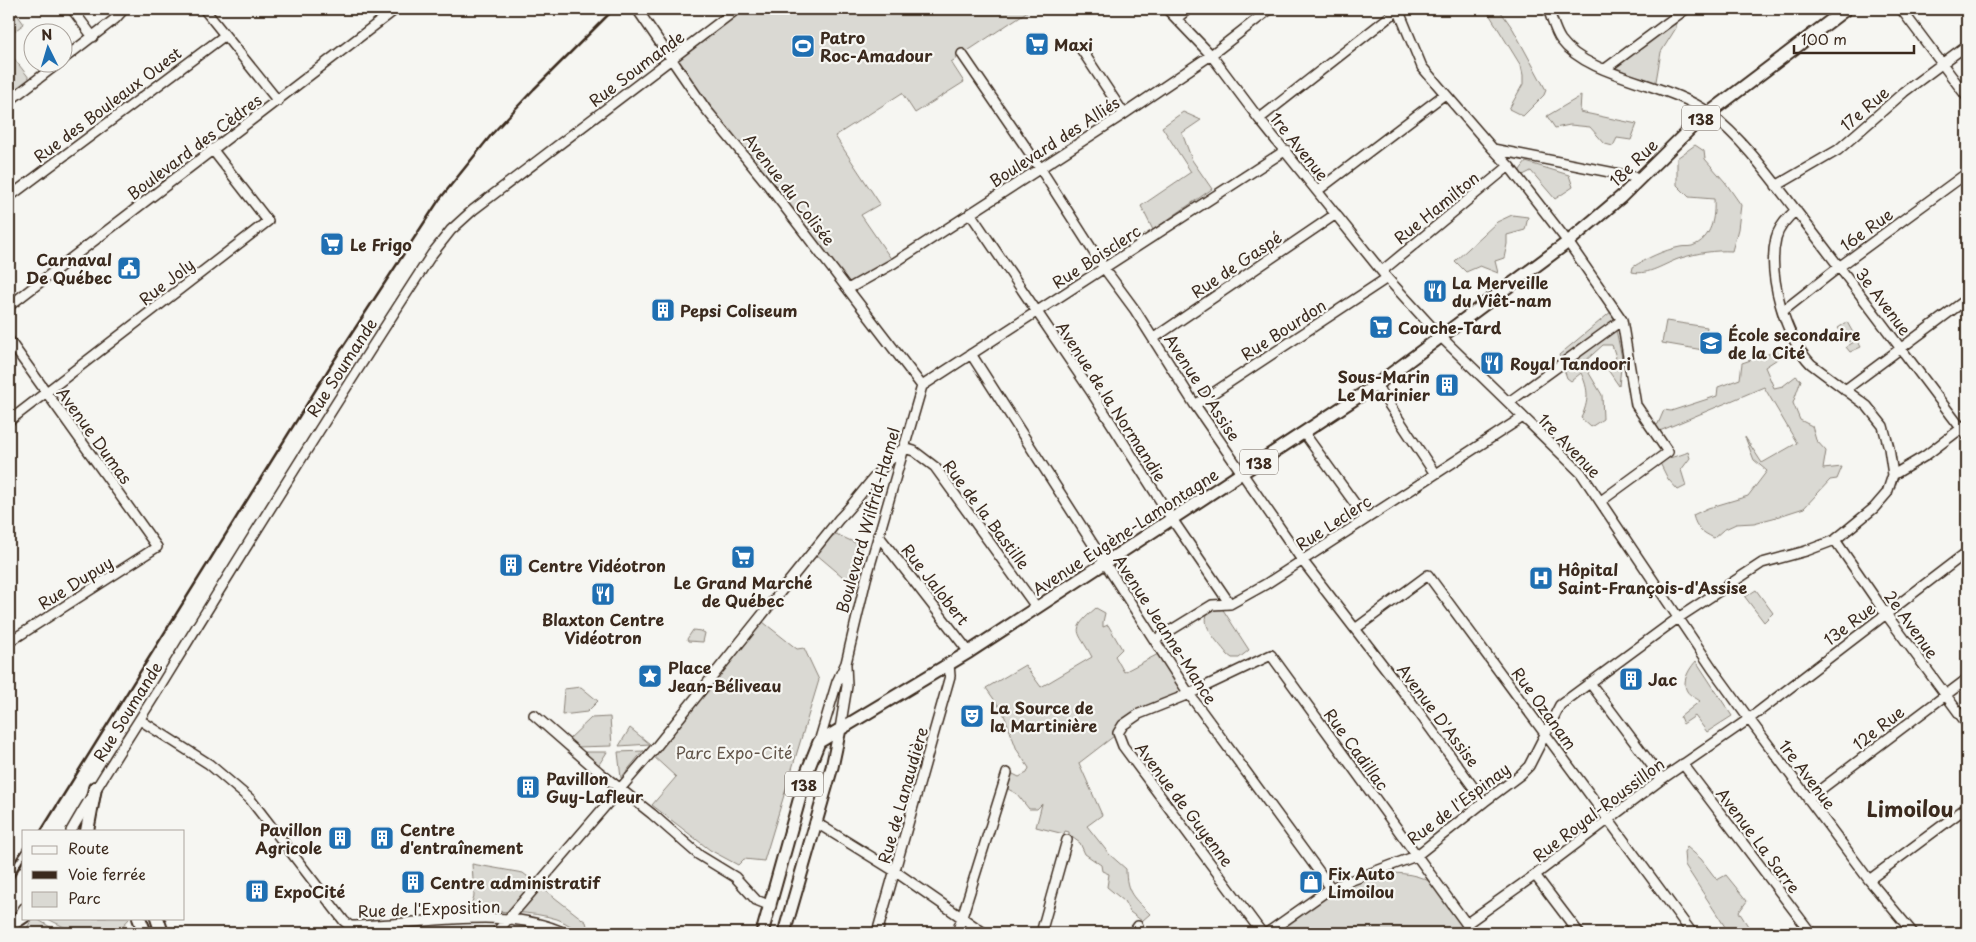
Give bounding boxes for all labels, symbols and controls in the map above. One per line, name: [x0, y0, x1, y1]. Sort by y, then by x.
north arrow: [22, 22, 72, 72]
scale bar: [1794, 22, 1914, 54]
text: N: [40, 24, 53, 45]
street label: Rue Soumande: [583, 24, 689, 112]
place label: Patro Roc-Amadour: [820, 25, 933, 67]
text: 100 m: [1801, 27, 1847, 50]
supermarket icon: Maxi: [1024, 31, 1050, 57]
place label: Maxi: [1054, 32, 1093, 56]
sports icon: Patro Roc-Amadour: [790, 33, 816, 59]
street label: Rue des Bouleaux Ouest: [28, 40, 186, 168]
street label: 17e Rue: [1834, 80, 1894, 136]
street label: Boulevard des Cèdres: [122, 87, 266, 205]
street label: Boulevard des Alliés: [984, 90, 1124, 192]
road number: 138: [1682, 106, 1720, 130]
street label: 1re Avenue: [1265, 107, 1335, 186]
street label: Avenue du Colisée: [739, 128, 841, 250]
street label: 18e Rue: [1603, 133, 1663, 191]
street label: Rue Hamilton: [1388, 165, 1484, 249]
street label: 16e Rue: [1835, 202, 1897, 256]
street label: Rue Boisclerc: [1047, 218, 1145, 294]
street label: Rue de Gaspé: [1186, 225, 1286, 303]
supermarket icon: Le Frigo: [319, 231, 345, 257]
place label: Le Frigo: [350, 232, 412, 256]
place label: Carnaval De Québec: [26, 247, 112, 289]
street label: Rue Joly: [133, 252, 199, 310]
public building icon: Carnaval De Québec: [116, 255, 142, 281]
street label: 3e Avenue: [1851, 262, 1918, 340]
place label: La Merveille du Viêt-nam: [1452, 270, 1552, 312]
restaurant icon: La Merveille du Viêt-nam: [1422, 278, 1448, 304]
street label: Rue Bourdon: [1236, 293, 1330, 365]
building icon: Pepsi Coliseum: [650, 297, 676, 323]
place label: Pepsi Coliseum: [680, 298, 797, 322]
street label: Rue Soumande: [300, 313, 382, 421]
supermarket icon: Couche-Tard: [1368, 314, 1394, 340]
place label: Couche-Tard: [1398, 315, 1502, 339]
street label: Avenue de la Normandie: [1051, 316, 1173, 486]
place label: École secondaire de la Cité: [1728, 322, 1861, 364]
street label: Avenue D'Assise: [1159, 329, 1247, 445]
school or university icon: École secondaire de la Cité: [1698, 330, 1724, 356]
restaurant icon: Royal Tandoori: [1479, 350, 1505, 376]
place label: Royal Tandoori: [1510, 351, 1631, 375]
place label: Sous-Marin Le Marinier: [1338, 364, 1431, 406]
building icon: Sous-Marin Le Marinier: [1434, 372, 1460, 398]
street label: Avenue Dumas: [52, 382, 138, 488]
street label: 1re Avenue: [1533, 407, 1607, 483]
street label: Boulevard Wilfrid-Hamel: [829, 424, 905, 616]
road number: 138: [1240, 450, 1278, 474]
street label: Rue de la Bastille: [938, 454, 1036, 574]
street label: Avenue Eugène-Lamontagne: [1027, 462, 1223, 600]
street label: Rue Leclerc: [1290, 489, 1376, 555]
street label: Rue Jalobert: [897, 538, 976, 630]
supermarket icon: Le Grand Marché de Québec: [730, 544, 756, 570]
street label: Rue Dupuy: [33, 549, 117, 615]
street label: Avenue Jeanne-Mance: [1109, 549, 1224, 709]
building icon: Centre Vidéotron: [498, 552, 524, 578]
place label: Centre Vidéotron: [528, 553, 666, 577]
place label: Hôpital Saint-François-d'Assise: [1558, 557, 1747, 599]
hospital icon: Hôpital Saint-François-d'Assise: [1528, 565, 1554, 591]
place label: Le Grand Marché de Québec: [674, 570, 813, 612]
restaurant icon: Blaxton Centre Vidéotron: [590, 581, 616, 607]
street label: 2e Avenue: [1879, 585, 1945, 663]
street label: 13e Rue: [1818, 596, 1880, 650]
place label: Blaxton Centre Vidéotron: [542, 607, 664, 649]
place label: Place Jean-Béliveau: [668, 655, 781, 697]
street label: Rue Soumande: [87, 656, 167, 766]
street label: Avenue D'Assise: [1392, 658, 1486, 772]
street label: Rue Ozanam: [1507, 662, 1583, 754]
place icon: Place Jean-Béliveau: [637, 663, 663, 689]
building icon: Jac: [1618, 666, 1644, 692]
place label: Jac: [1648, 667, 1677, 691]
place label: La Source de la Martinière: [990, 695, 1097, 737]
street label: 12e Rue: [1847, 699, 1909, 755]
theatre icon: La Source de la Martinière: [959, 703, 985, 729]
street label: Rue Cadillac: [1319, 703, 1395, 795]
street label: Rue de Lanaudière: [871, 724, 933, 866]
street label: 1re Avenue: [1774, 734, 1842, 814]
street label: Avenue de Guyenne: [1130, 737, 1240, 871]
park label: Parc Expo-Cité: [675, 740, 793, 764]
street label: Rue Royal-Roussillon: [1527, 751, 1669, 867]
street label: Rue de l'Espinay: [1401, 756, 1515, 850]
place label: Pavillon Guy-Lafleur: [546, 766, 644, 808]
road number: 138: [785, 772, 823, 796]
building icon: Pavillon Guy-Lafleur: [515, 774, 541, 800]
street label: Avenue La Sarre: [1711, 782, 1807, 898]
district label: Limoilou: [1866, 792, 1954, 824]
place label: Pavillon Agricole: [255, 817, 322, 859]
place label: Centre d'entraînement: [400, 817, 524, 859]
building icon: Pavillon Agricole: [327, 825, 353, 851]
building icon: Centre d'entraînement: [369, 825, 395, 851]
legend: [22, 830, 185, 920]
text: Route: [68, 836, 109, 859]
place label: Fix Auto Limoilou: [1328, 861, 1395, 903]
text: Voie ferrée: [68, 862, 146, 885]
building icon: Centre administratif: [400, 869, 426, 895]
shop icon: Fix Auto Limoilou: [1298, 869, 1324, 895]
place label: Centre administratif: [430, 870, 601, 894]
building icon: ExpoCité: [244, 878, 270, 904]
place label: ExpoCité: [274, 879, 346, 903]
text: Parc: [68, 886, 101, 909]
street label: Rue de l'Exposition: [357, 894, 501, 922]

